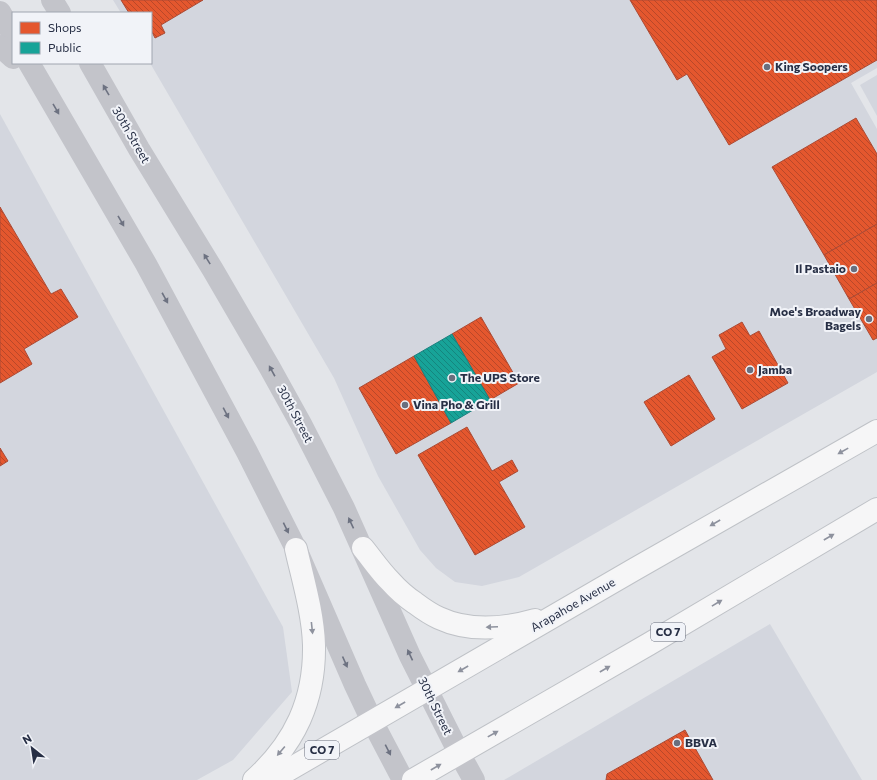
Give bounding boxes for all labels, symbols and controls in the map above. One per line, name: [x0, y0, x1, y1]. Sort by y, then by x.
legend: [12, 12, 152, 64]
text: Shops: [48, 20, 82, 34]
text: Public: [48, 40, 81, 54]
place label: King Soopers: [775, 59, 848, 73]
marker: King Soopers: [762, 62, 772, 72]
one-way arrow: [102, 84, 109, 96]
one-way arrow: [52, 103, 59, 115]
street label: 30th Street: [110, 104, 154, 165]
one-way arrow: [118, 215, 125, 227]
one-way arrow: [203, 253, 210, 264]
place label: Il Pastaio: [795, 261, 846, 275]
marker: Il Pastaio: [849, 264, 859, 274]
one-way arrow: [161, 292, 168, 304]
place label: Moe's Broadway Bagels: [770, 304, 861, 332]
marker: Moe's Broadway Bagels: [864, 314, 874, 324]
place label: Jamba: [758, 362, 792, 377]
one-way arrow: [268, 365, 275, 377]
marker: Jamba: [745, 365, 755, 375]
place label: The UPS Store: [460, 370, 540, 384]
marker: The UPS Store: [447, 373, 457, 383]
street label: 30th Street: [275, 383, 317, 445]
place label: Vina Pho & Grill: [413, 397, 500, 411]
marker: Vina Pho & Grill: [400, 400, 410, 410]
one-way arrow: [223, 407, 230, 418]
one-way arrow: [837, 447, 849, 454]
one-way arrow: [348, 517, 354, 529]
one-way arrow: [710, 519, 721, 526]
one-way arrow: [282, 523, 289, 534]
one-way arrow: [823, 534, 835, 541]
street label: Arapahoe Avenue: [528, 574, 617, 634]
one-way arrow: [711, 600, 723, 607]
one-way arrow: [309, 622, 316, 634]
road number: CO 7: [651, 623, 685, 641]
one-way arrow: [486, 624, 498, 631]
one-way arrow: [407, 649, 413, 661]
one-way arrow: [342, 656, 348, 667]
one-way arrow: [457, 665, 469, 672]
one-way arrow: [599, 666, 611, 673]
street label: 30th Street: [416, 674, 456, 737]
one-way arrow: [394, 702, 406, 709]
north arrow: [12, 728, 52, 768]
text: N: [20, 731, 34, 747]
one-way arrow: [487, 731, 499, 738]
place label: BBVA: [685, 735, 717, 749]
marker: BBVA: [672, 738, 682, 748]
road number: CO 7: [305, 741, 339, 759]
one-way arrow: [276, 745, 285, 756]
one-way arrow: [384, 745, 391, 756]
one-way arrow: [430, 763, 442, 770]

